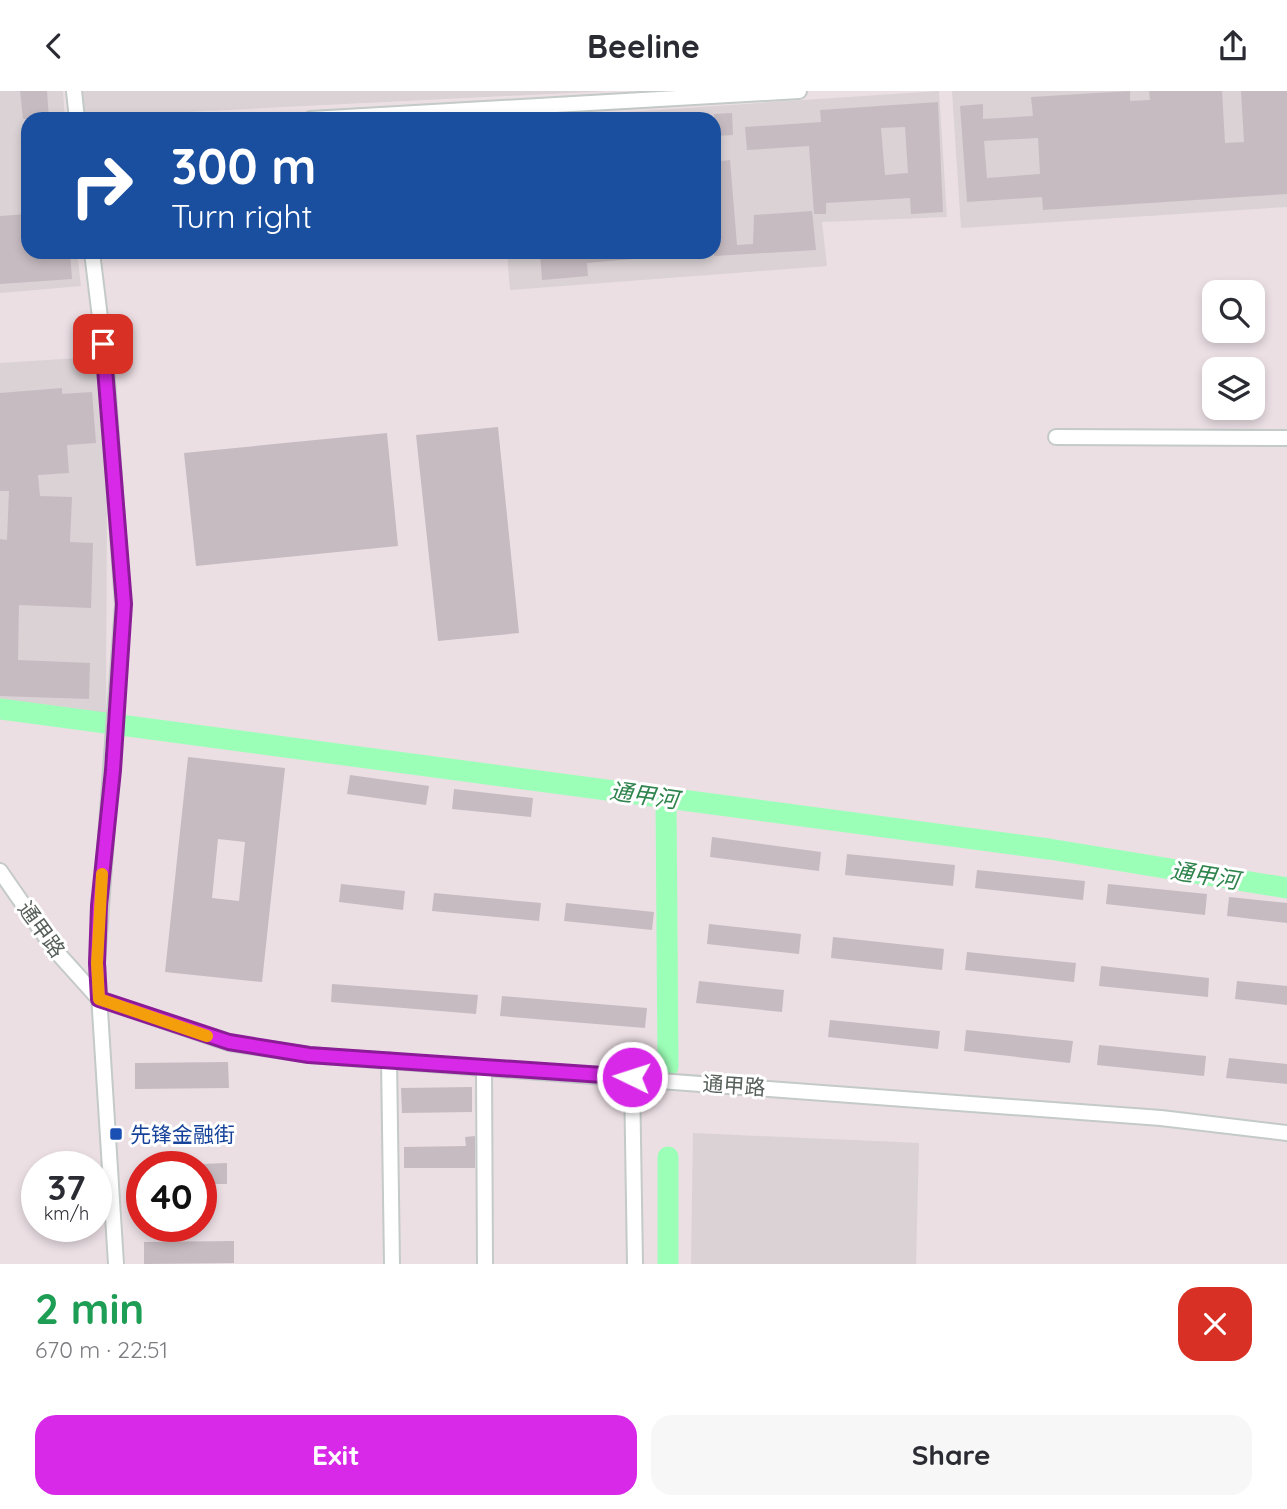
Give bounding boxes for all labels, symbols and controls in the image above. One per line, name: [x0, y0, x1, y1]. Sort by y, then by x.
text: Beeline: [587, 26, 700, 66]
icon: back: [35, 27, 73, 65]
icon: share: [1214, 27, 1252, 65]
text: 300 m: [171, 135, 316, 196]
icon: right: [56, 140, 147, 231]
text: Turn right: [171, 196, 312, 236]
map controls: [1202, 280, 1265, 420]
button: search: [1202, 280, 1265, 343]
pin: [73, 314, 133, 374]
icon: arrive: [84, 325, 122, 363]
button: layers: [1202, 357, 1265, 420]
water label: 通甲河: [608, 776, 684, 815]
water label: 通甲河: [1169, 855, 1245, 895]
street label: 通甲路: [13, 896, 71, 962]
position arrow: [595, 1040, 669, 1114]
street label: 通甲路: [702, 1070, 766, 1100]
place label: 先锋金融街: [130, 1121, 235, 1147]
marker: 先锋金融街: [108, 1126, 124, 1142]
speed limit sign: 40: [126, 1151, 217, 1242]
text: 37: [47, 1165, 86, 1209]
text: km/h: [44, 1202, 89, 1225]
text: 2 min: [35, 1282, 144, 1335]
button: close: [1178, 1287, 1252, 1361]
text: 670 m · 22:51: [35, 1335, 168, 1364]
button: Exit: [35, 1415, 637, 1495]
button: Share: [651, 1415, 1252, 1495]

